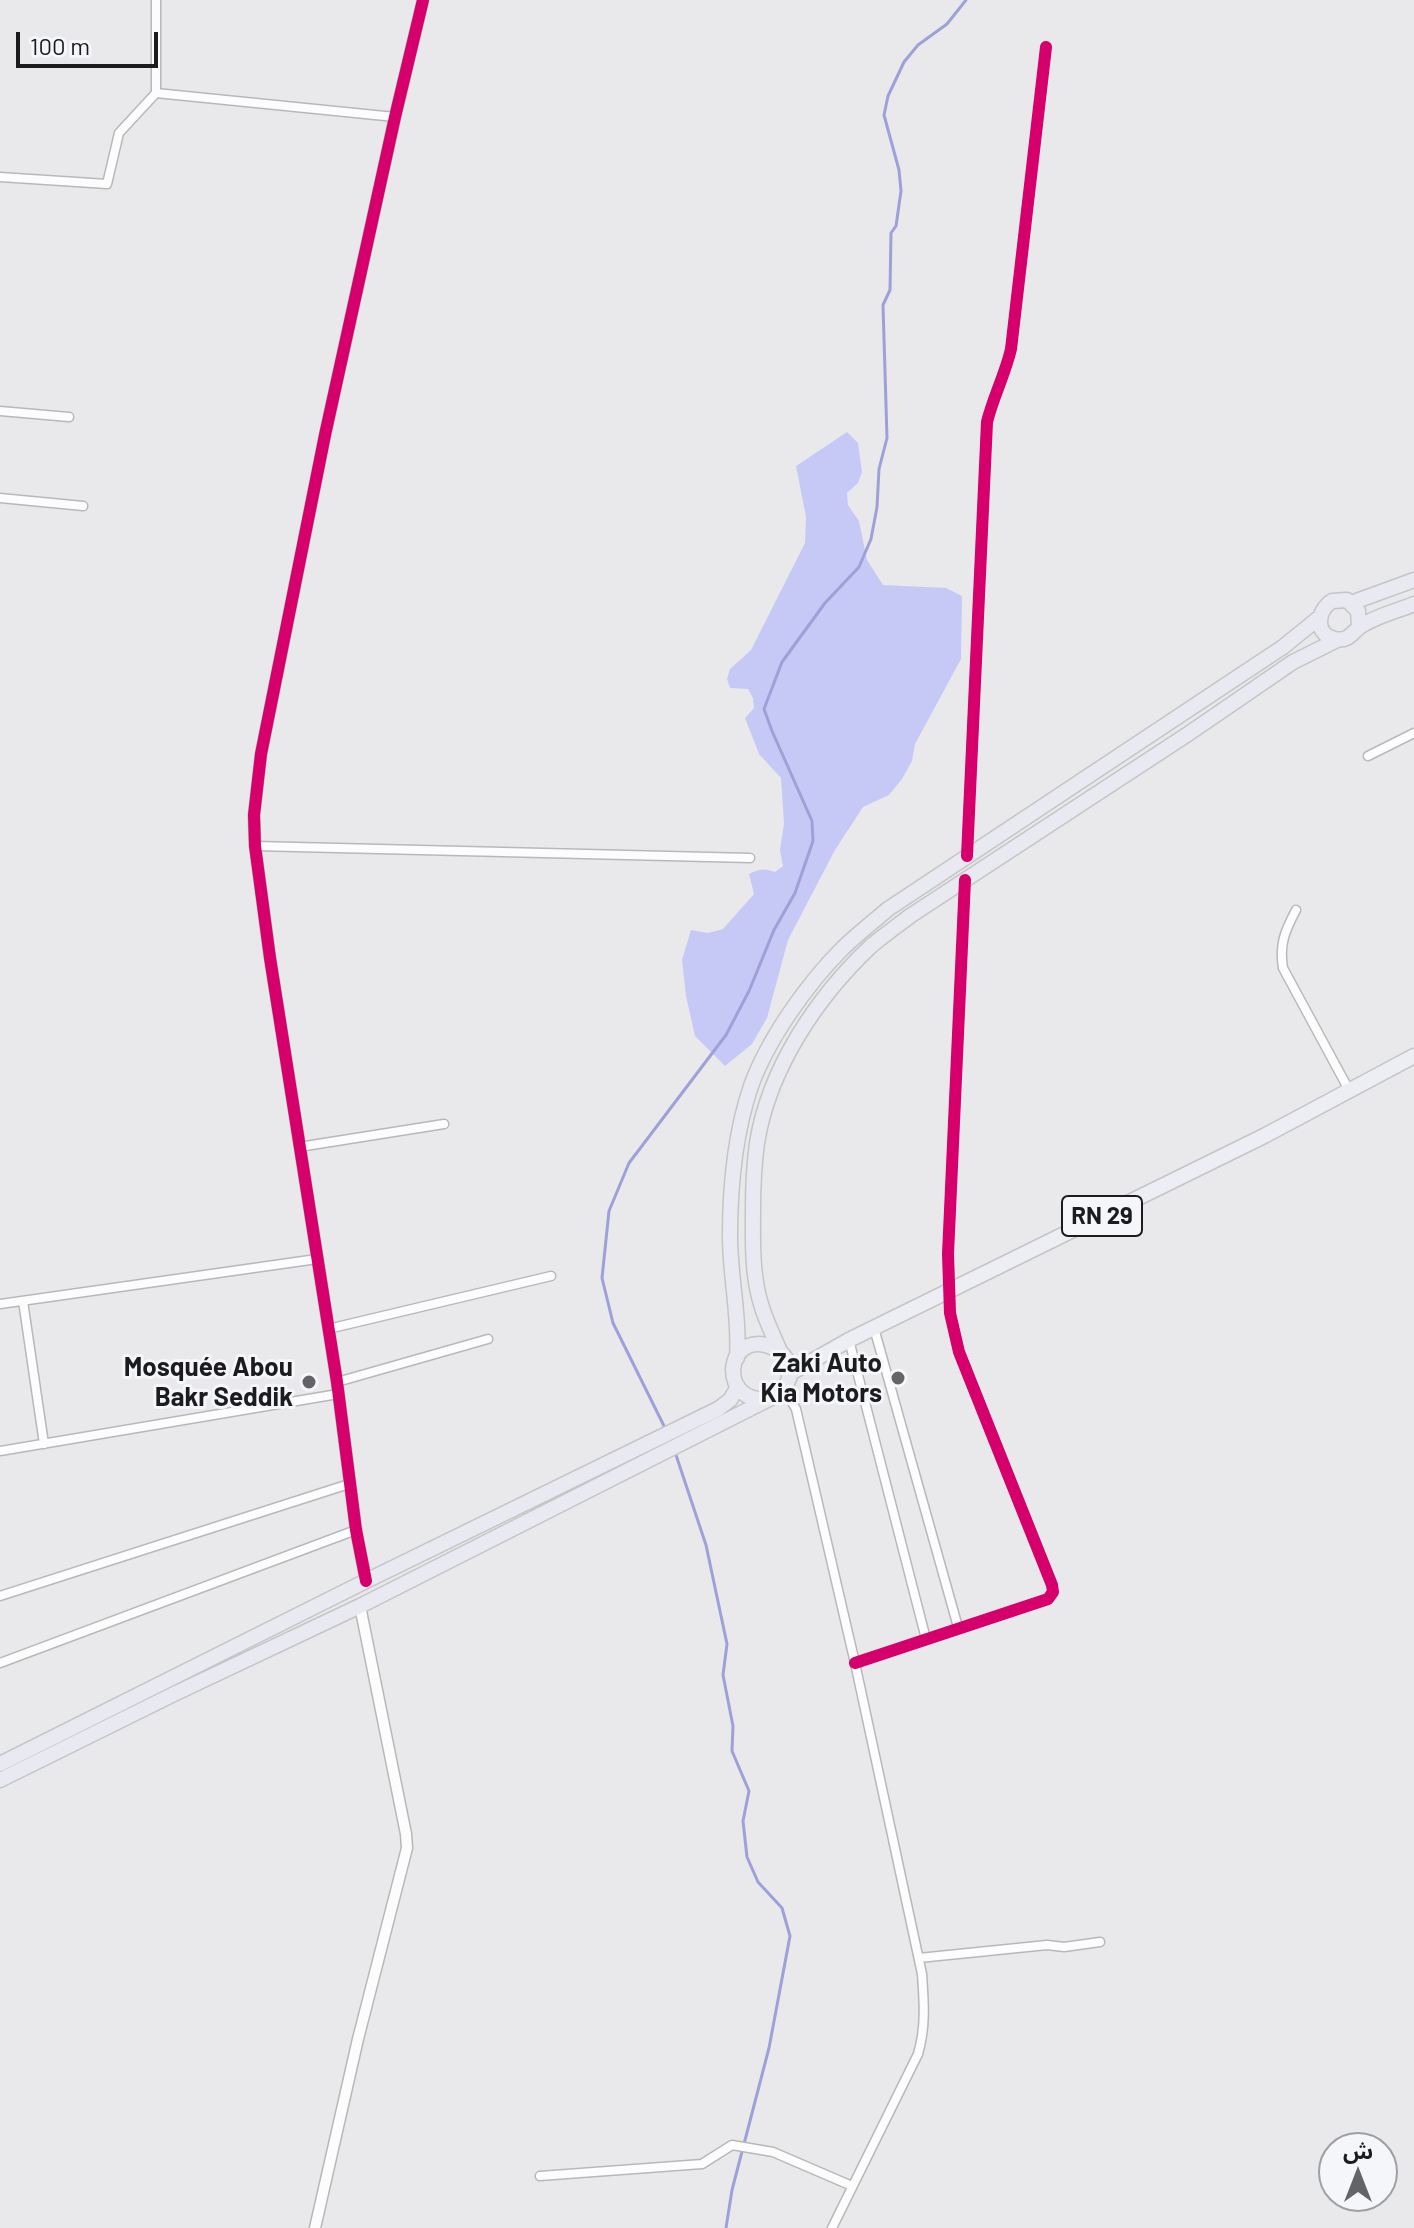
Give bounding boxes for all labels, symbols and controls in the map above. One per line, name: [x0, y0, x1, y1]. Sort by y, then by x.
scale bar: [20, 16, 162, 66]
text: 100 m: [30, 31, 90, 60]
road number: RN 29: [1062, 1196, 1142, 1236]
place label: Zaki Auto Kia Motors: [760, 1347, 882, 1408]
place label: Mosquée Abou Bakr Seddik: [124, 1351, 293, 1412]
marker: Zaki Auto Kia Motors: [889, 1369, 907, 1387]
marker: Mosquée Abou Bakr Seddik: [300, 1373, 318, 1391]
north arrow: [1318, 2132, 1398, 2212]
text: ش: [1343, 2137, 1373, 2163]

